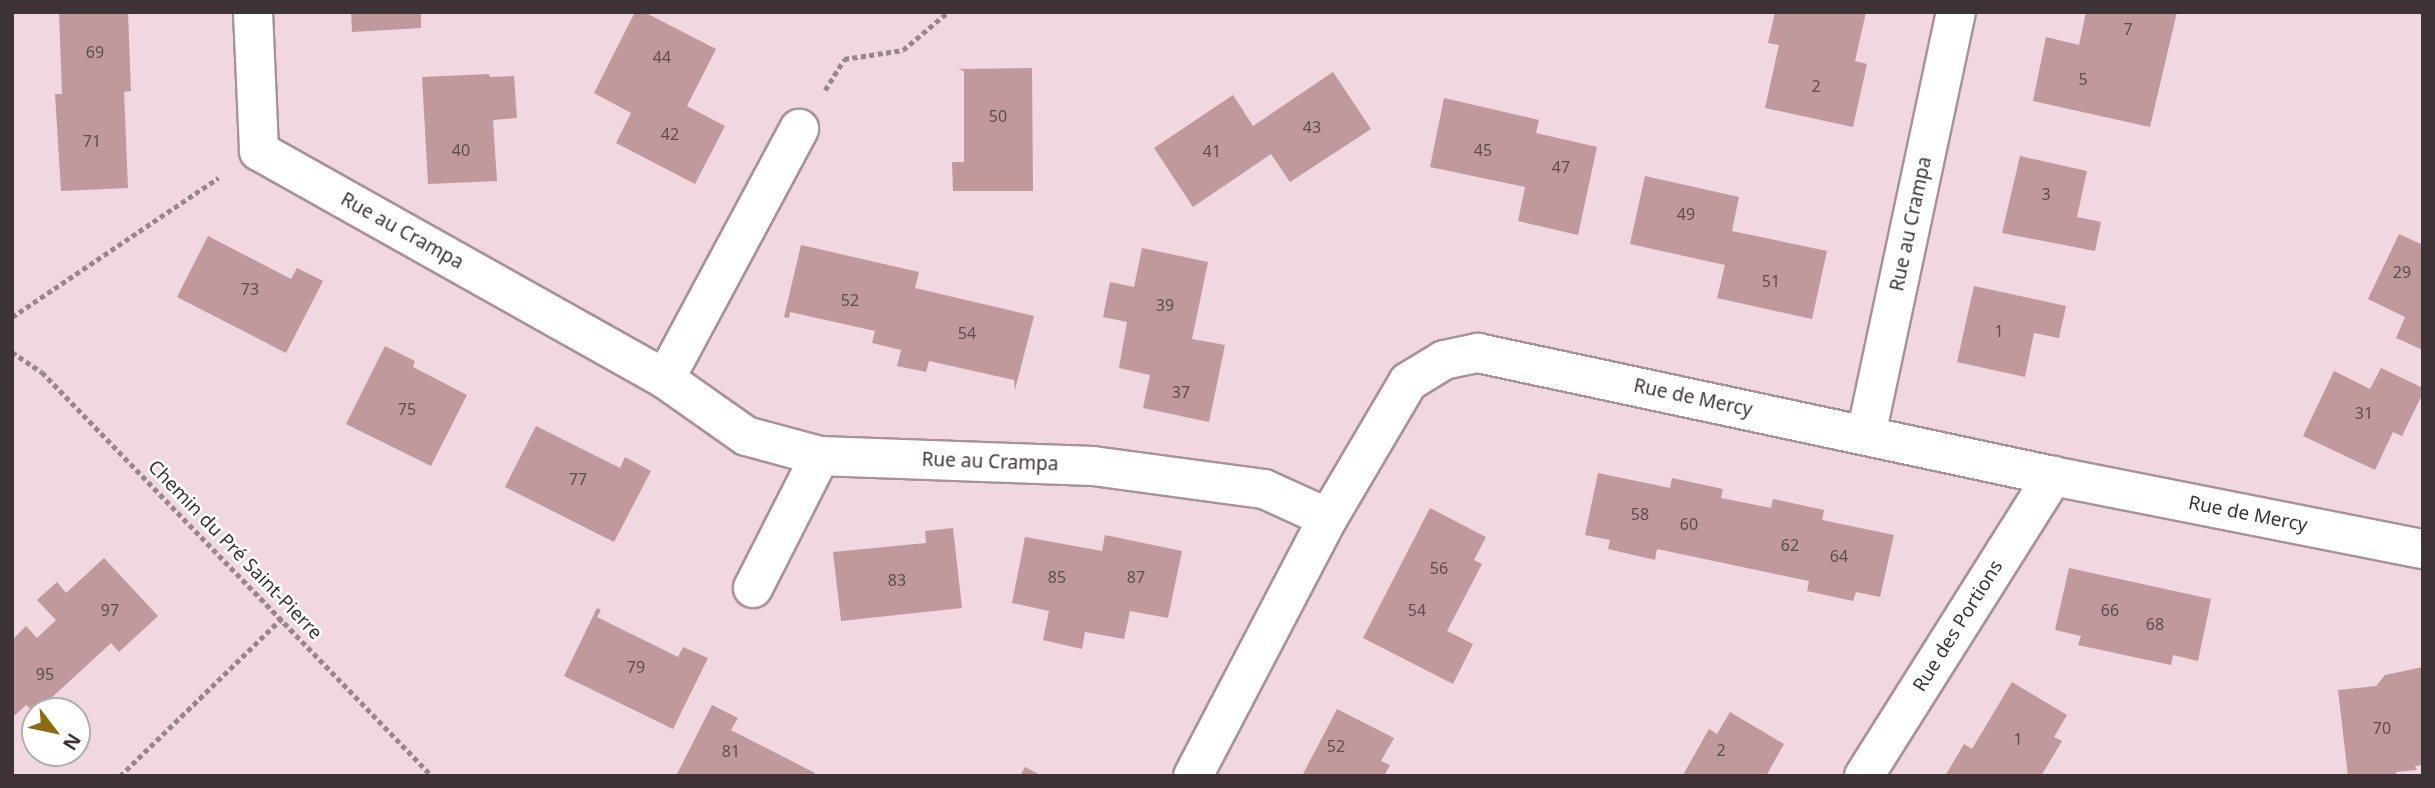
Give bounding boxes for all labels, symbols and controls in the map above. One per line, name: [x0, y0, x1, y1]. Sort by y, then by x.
house number: 7: [2123, 19, 2133, 39]
house number: 69: [86, 42, 104, 62]
house number: 44: [653, 47, 671, 67]
house number: 5: [2078, 69, 2088, 89]
house number: 2: [1811, 76, 1821, 96]
house number: 50: [989, 106, 1007, 126]
house number: 43: [1303, 117, 1321, 137]
house number: 42: [661, 124, 679, 144]
house number: 71: [83, 131, 101, 151]
house number: 40: [452, 140, 470, 160]
house number: 45: [1474, 140, 1492, 160]
house number: 41: [1203, 141, 1221, 161]
street label: Rue au Crampa: [1886, 155, 1936, 293]
house number: 47: [1552, 157, 1570, 177]
house number: 3: [2041, 184, 2051, 204]
street label: Rue au Crampa: [337, 188, 467, 274]
house number: 49: [1677, 204, 1695, 224]
house number: 29: [2393, 262, 2411, 282]
house number: 51: [1762, 271, 1780, 291]
house number: 73: [241, 279, 259, 299]
house number: 52: [841, 290, 859, 310]
house number: 39: [1156, 295, 1174, 315]
house number: 1: [1994, 321, 2004, 341]
house number: 54: [958, 323, 976, 343]
street label: Rue de Mercy: [1632, 374, 1754, 422]
house number: 37: [1172, 382, 1190, 402]
house number: 75: [398, 399, 416, 419]
house number: 31: [2355, 403, 2373, 423]
street label: Rue au Crampa: [921, 448, 1059, 476]
street label: Chemin du Pré Saint-Pierre: [143, 456, 327, 644]
house number: 77: [569, 469, 587, 489]
street label: Rue de Mercy: [2187, 491, 2309, 537]
house number: 58: [1631, 504, 1649, 524]
house number: 60: [1680, 514, 1698, 534]
house number: 62: [1781, 535, 1799, 555]
house number: 64: [1830, 546, 1848, 566]
street label: Rue des Portions: [1908, 556, 2008, 696]
house number: 56: [1430, 558, 1448, 578]
house number: 85: [1048, 567, 1066, 587]
house number: 87: [1127, 567, 1145, 587]
house number: 83: [888, 570, 906, 590]
house number: 97: [101, 600, 119, 620]
house number: 54: [1408, 600, 1426, 620]
house number: 66: [2101, 600, 2119, 620]
house number: 68: [2146, 614, 2164, 634]
house number: 79: [627, 657, 645, 677]
house number: 95: [36, 664, 54, 684]
north arrow: [21, 697, 91, 767]
house number: 70: [2373, 718, 2391, 738]
text: N: [57, 729, 87, 756]
house number: 1: [2013, 729, 2023, 749]
house number: 52: [1327, 736, 1345, 756]
house number: 2: [1716, 740, 1726, 760]
house number: 81: [722, 741, 740, 761]

